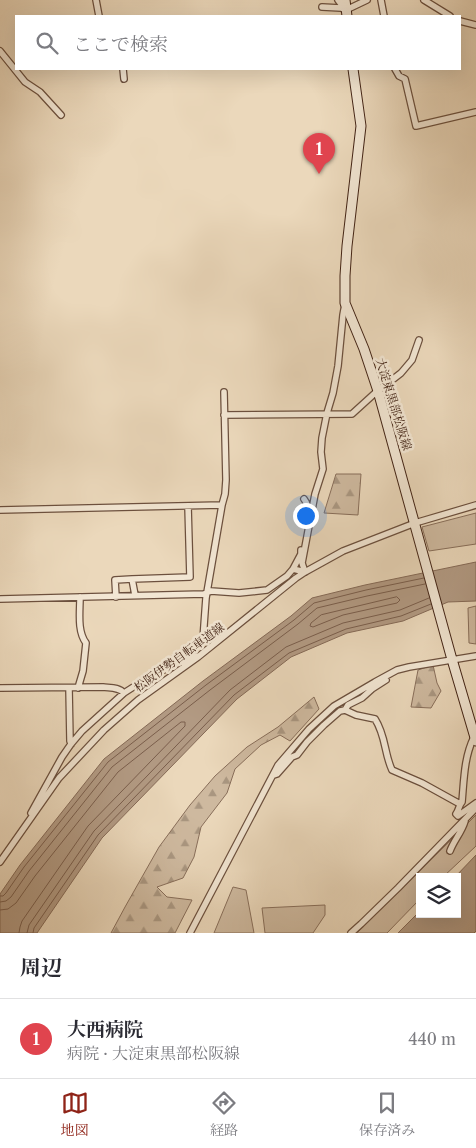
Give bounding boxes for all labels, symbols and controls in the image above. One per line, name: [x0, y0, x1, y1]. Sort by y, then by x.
search box: [15, 15, 461, 70]
icon: search: [33, 29, 61, 57]
text: ここで検索: [73, 33, 168, 56]
pin: 1: [303, 133, 335, 174]
street label: 大淀東黒部松阪線: [373, 356, 415, 452]
your location: [293, 503, 319, 529]
street label: 松阪伊勢自転車道線: [131, 619, 227, 695]
map controls: [416, 873, 461, 918]
button: layers: [416, 873, 461, 918]
text: 周辺: [20, 955, 62, 980]
text: 大西病院: [67, 1018, 143, 1041]
text: 1: [32, 1029, 40, 1049]
text: 440 m: [408, 1029, 456, 1049]
text: 病院 · 大淀東黒部松阪線: [67, 1043, 240, 1063]
tab: 地図: [61, 1089, 89, 1139]
tab: 経路: [210, 1089, 238, 1139]
tab: 保存済み: [359, 1089, 415, 1139]

